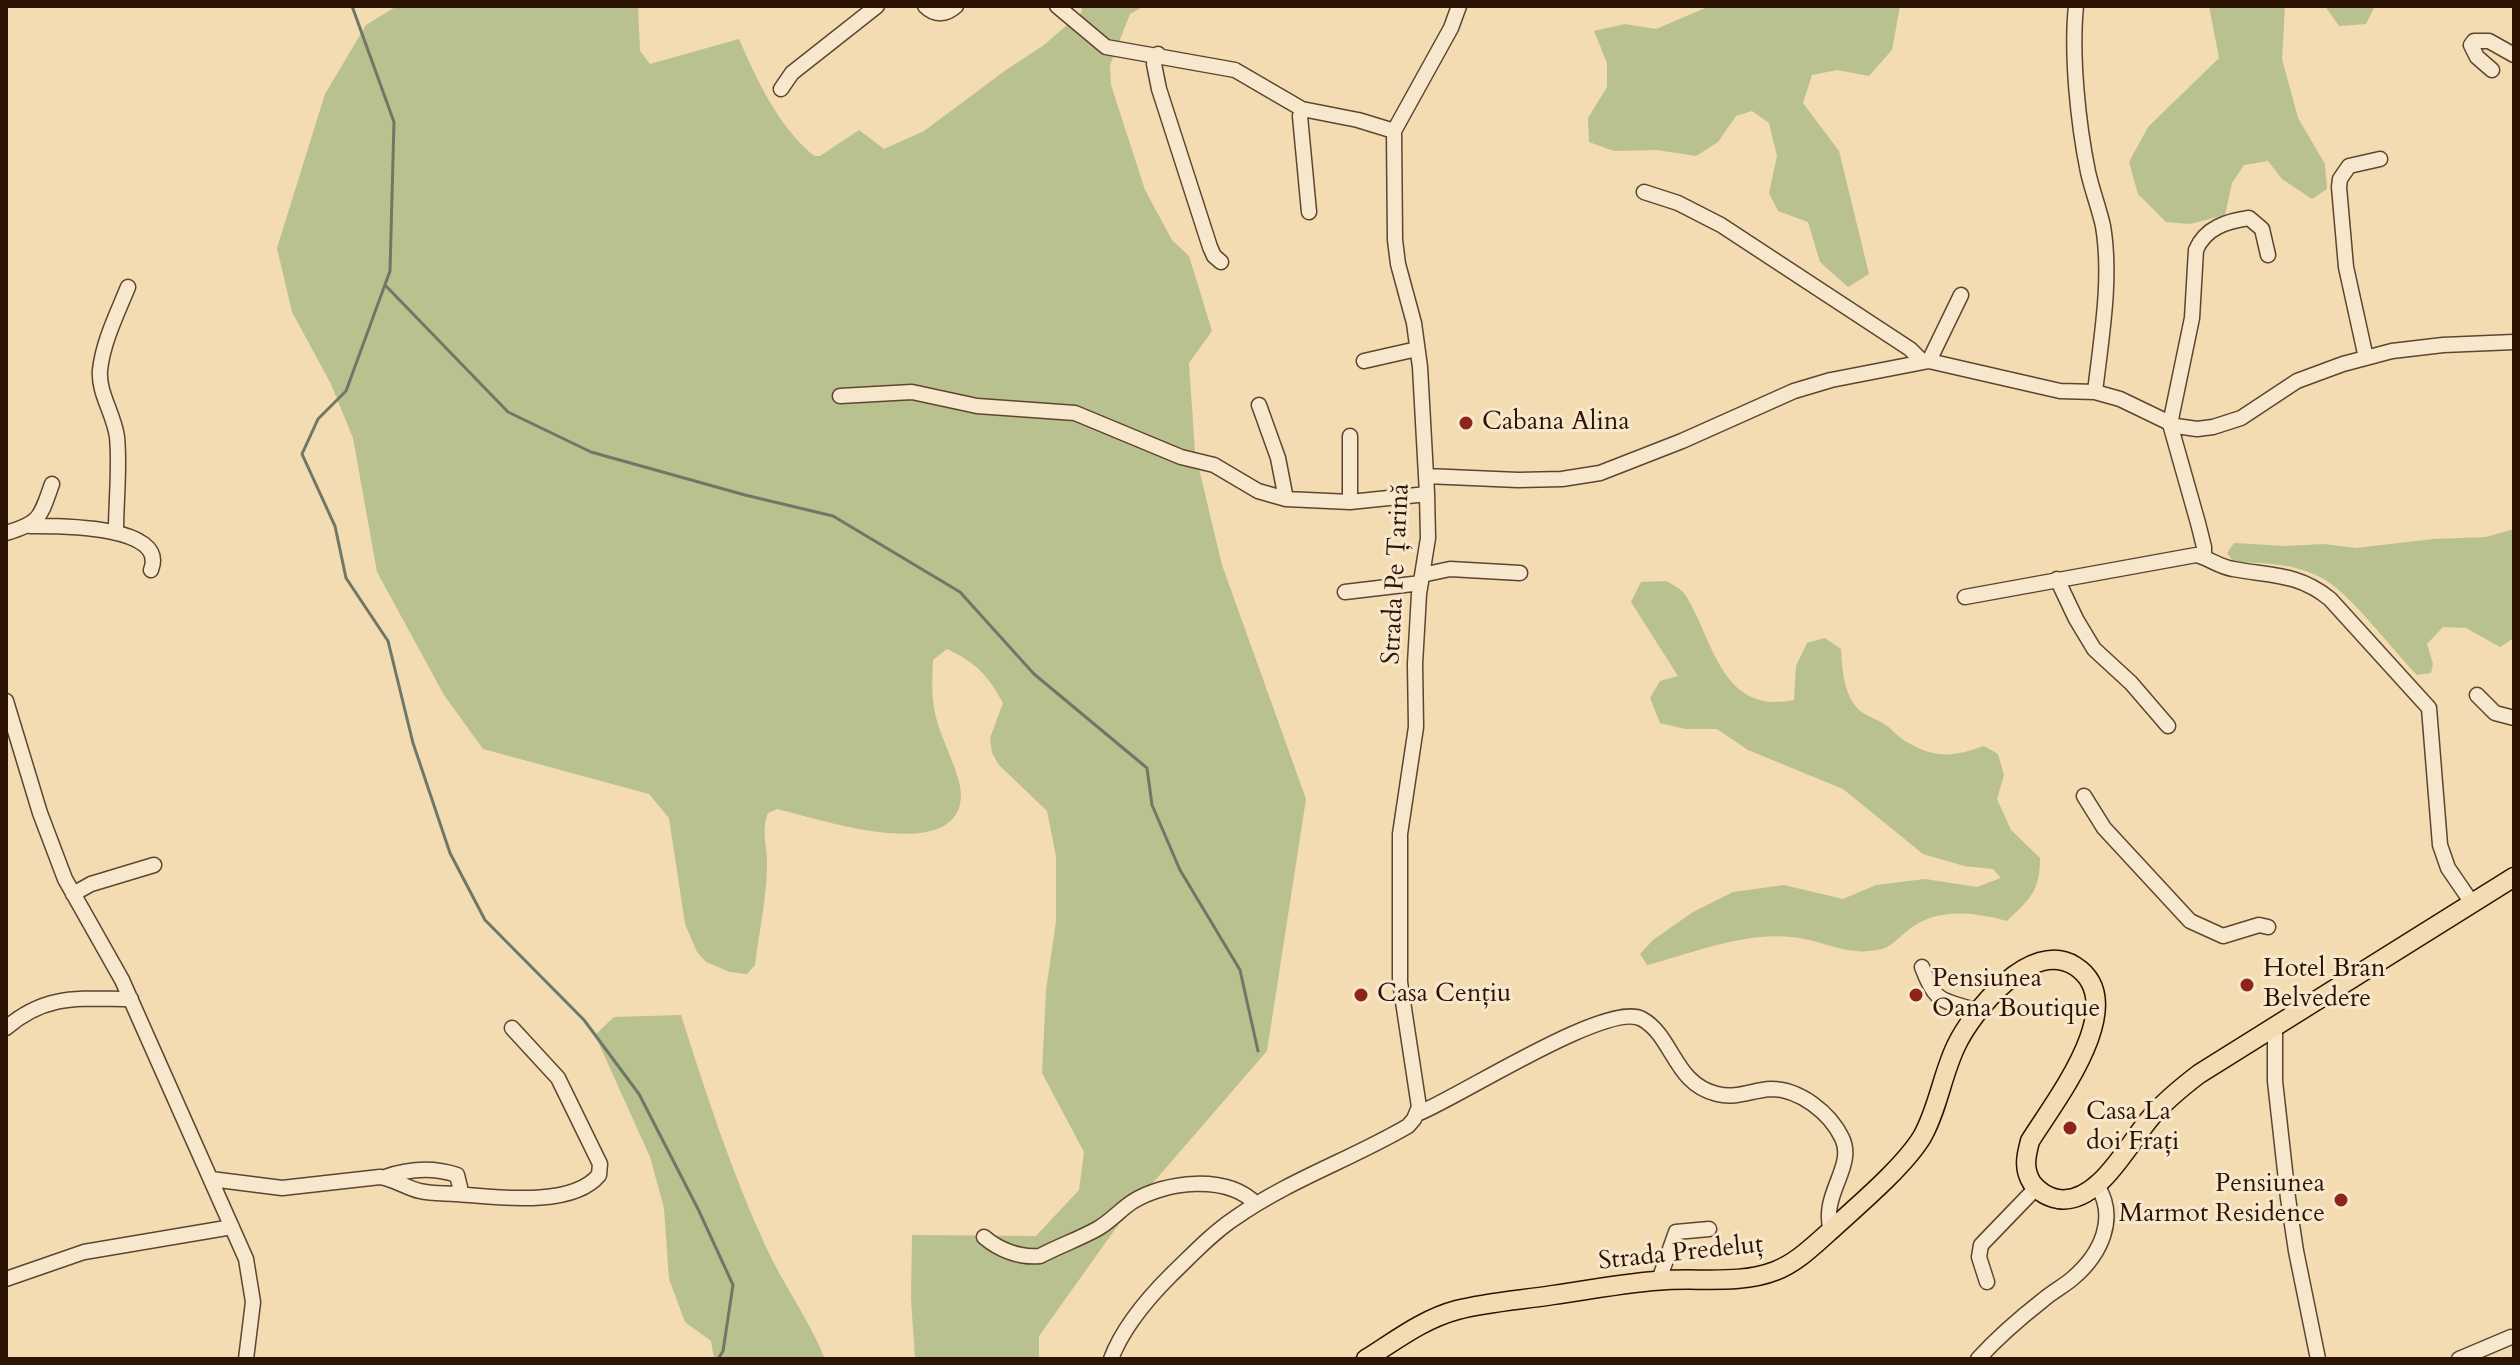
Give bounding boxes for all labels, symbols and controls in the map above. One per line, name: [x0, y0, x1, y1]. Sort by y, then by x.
place label: Cabana Alina: [1482, 407, 1630, 439]
marker: Cabana Alina: [1457, 414, 1475, 432]
street label: Strada Pe Țarină: [1377, 483, 1417, 665]
place label: Hotel Bran Belvedere: [2263, 954, 2386, 1016]
place label: Pensiunea Oana Boutique: [1932, 964, 2100, 1026]
marker: Hotel Bran Belvedere: [2238, 976, 2256, 994]
place label: Casa Cențiu: [1377, 979, 1511, 1011]
marker: Casa Cențiu: [1352, 986, 1370, 1004]
marker: Pensiunea Oana Boutique: [1907, 986, 1925, 1004]
place label: Casa La doi Frați: [2086, 1097, 2179, 1158]
marker: Casa La doi Frați: [2061, 1119, 2079, 1137]
place label: Pensiunea Marmot Residence: [2119, 1169, 2325, 1230]
marker: Pensiunea Marmot Residence: [2332, 1191, 2350, 1209]
street label: Strada Predeluț: [1597, 1230, 1765, 1278]

